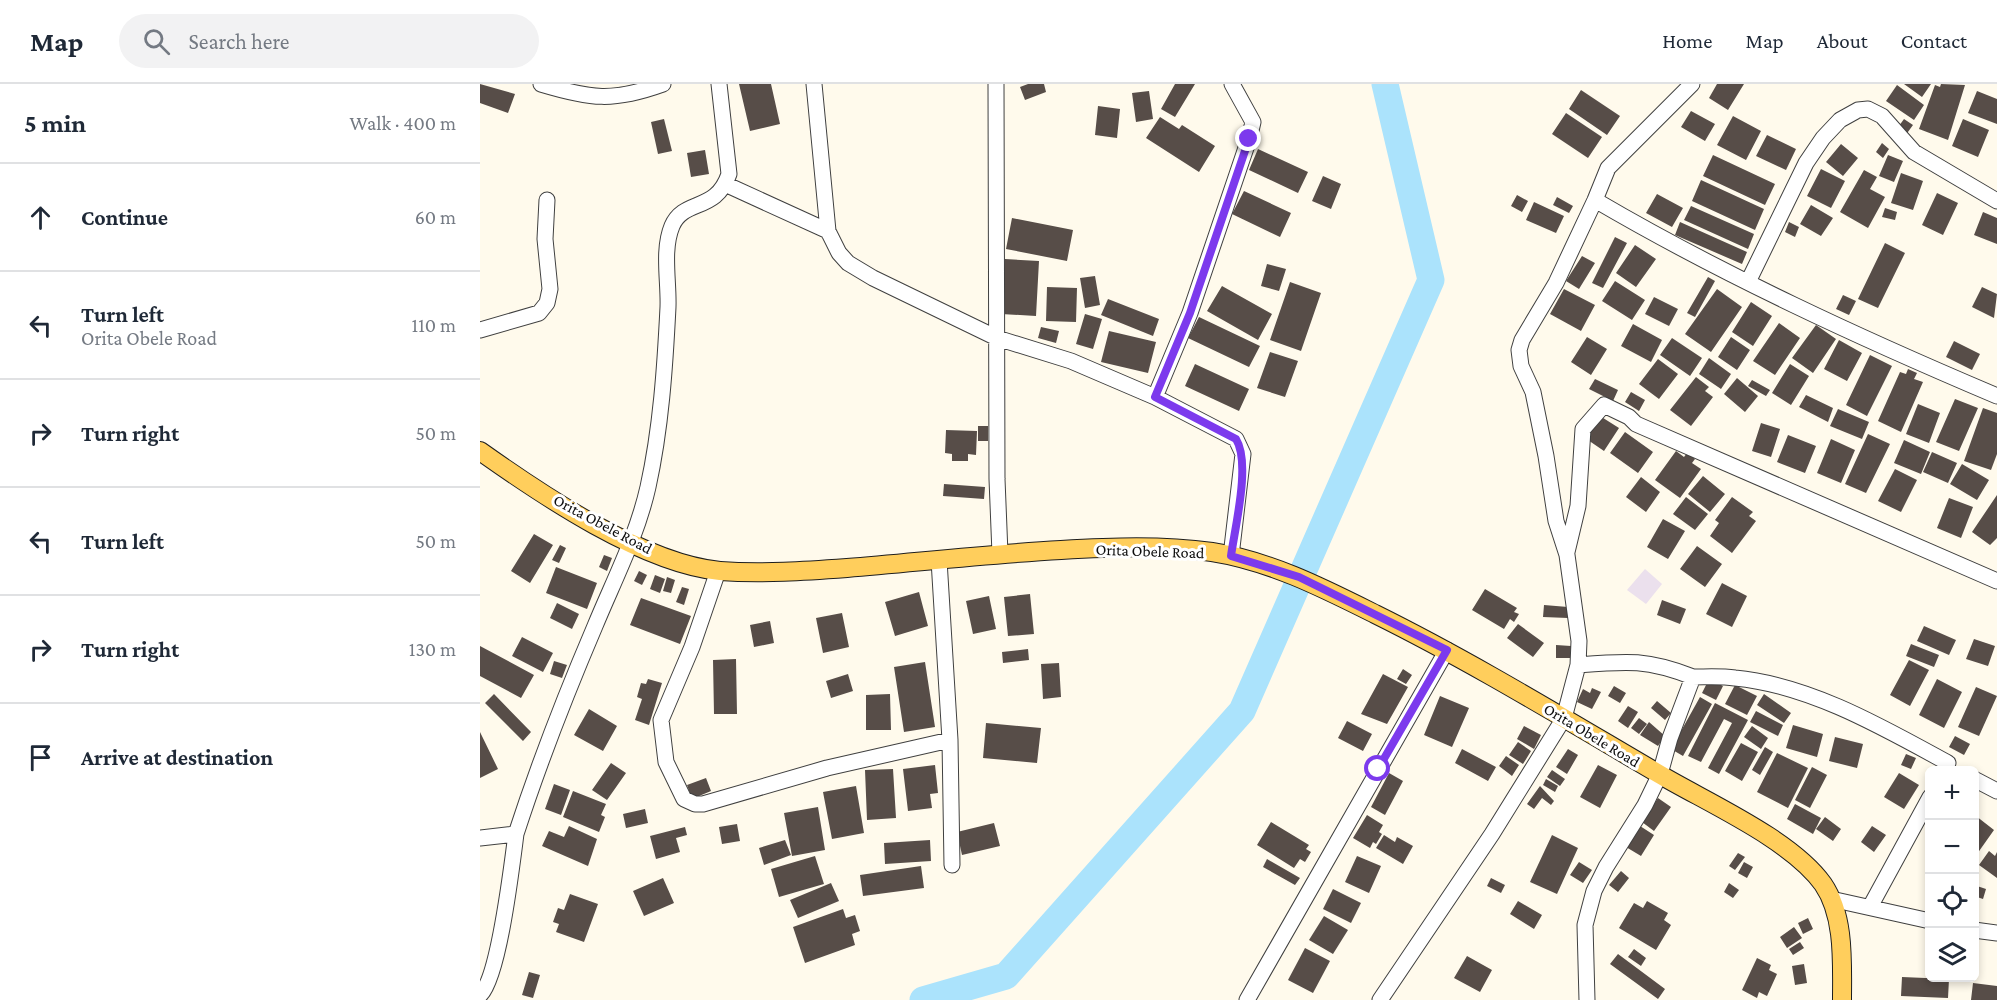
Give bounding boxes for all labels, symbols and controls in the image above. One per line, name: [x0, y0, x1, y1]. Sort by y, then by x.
search box: [119, 14, 539, 68]
icon: search: [140, 25, 173, 58]
text: Map: [30, 26, 83, 57]
text: Search here: [188, 29, 289, 54]
text: Home: [1662, 29, 1712, 53]
text: Map: [1745, 29, 1784, 53]
text: About: [1817, 29, 1868, 53]
text: Contact: [1901, 29, 1967, 53]
text: 5 min: [24, 109, 86, 138]
text: Walk · 400 m: [350, 112, 456, 134]
route end: [1235, 125, 1261, 151]
icon: ahead: [24, 201, 57, 234]
text: Continue: [81, 205, 168, 230]
text: 60 m: [415, 206, 456, 228]
text: Turn left: [81, 302, 164, 327]
icon: left: [24, 309, 57, 342]
text: 110 m: [412, 314, 456, 336]
text: Orita Obele Road: [81, 327, 217, 349]
icon: right: [24, 417, 57, 450]
text: Turn right: [81, 421, 179, 446]
text: 50 m: [415, 422, 456, 444]
street label: Orita Obele Road: [551, 491, 656, 557]
icon: left: [24, 525, 57, 558]
text: Turn left: [81, 529, 164, 554]
text: 50 m: [415, 530, 456, 552]
street label: Orita Obele Road: [1095, 541, 1205, 561]
icon: right: [24, 633, 57, 666]
text: Turn right: [81, 637, 179, 662]
text: 130 m: [409, 638, 456, 660]
street label: Orita Obele Road: [1541, 700, 1644, 771]
icon: arrive: [24, 741, 57, 774]
text: Arrive at destination: [81, 745, 273, 770]
route start: [1364, 755, 1390, 781]
map controls: [1925, 766, 1979, 982]
button: +: [1925, 766, 1979, 820]
button: −: [1925, 820, 1979, 874]
button: locate: [1925, 874, 1979, 928]
button: layers: [1925, 928, 1979, 982]

